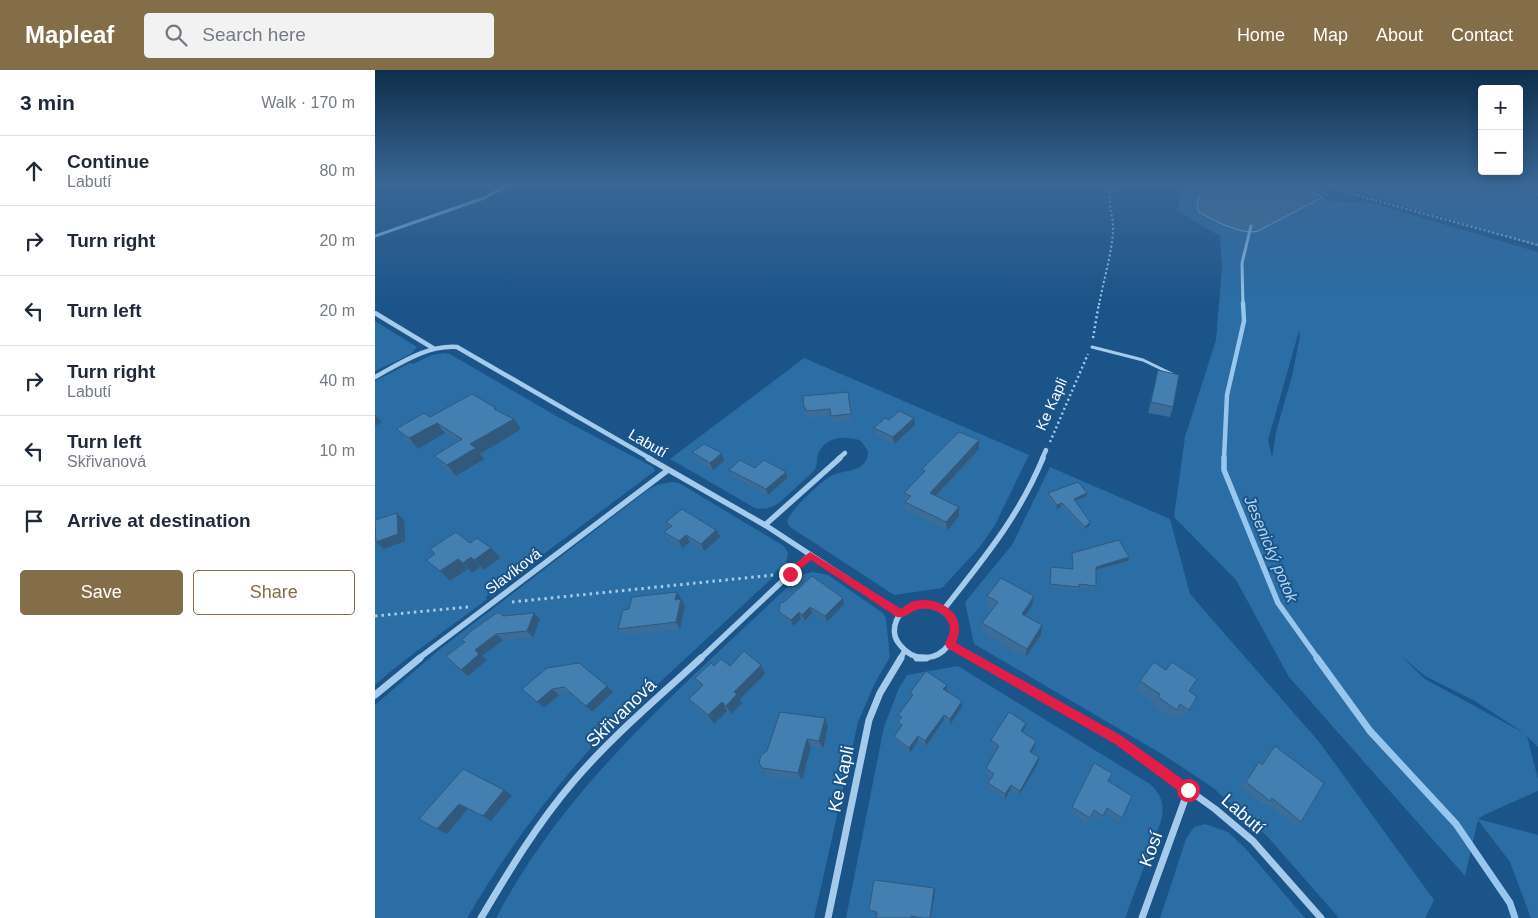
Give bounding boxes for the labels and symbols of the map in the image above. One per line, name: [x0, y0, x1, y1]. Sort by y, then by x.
street label: Ke Kapli: [1032, 375, 1070, 433]
street label: Labutí: [626, 425, 671, 461]
water label: Jesenický potok: [1241, 492, 1301, 606]
street label: Slavíková: [482, 544, 545, 597]
route end: [779, 563, 802, 586]
street label: Skřivanová: [582, 674, 661, 751]
street label: Ke Kapli: [824, 744, 858, 814]
route start: [1177, 779, 1200, 802]
street label: Labutí: [1218, 790, 1268, 838]
street label: Kosí: [1135, 829, 1167, 869]

